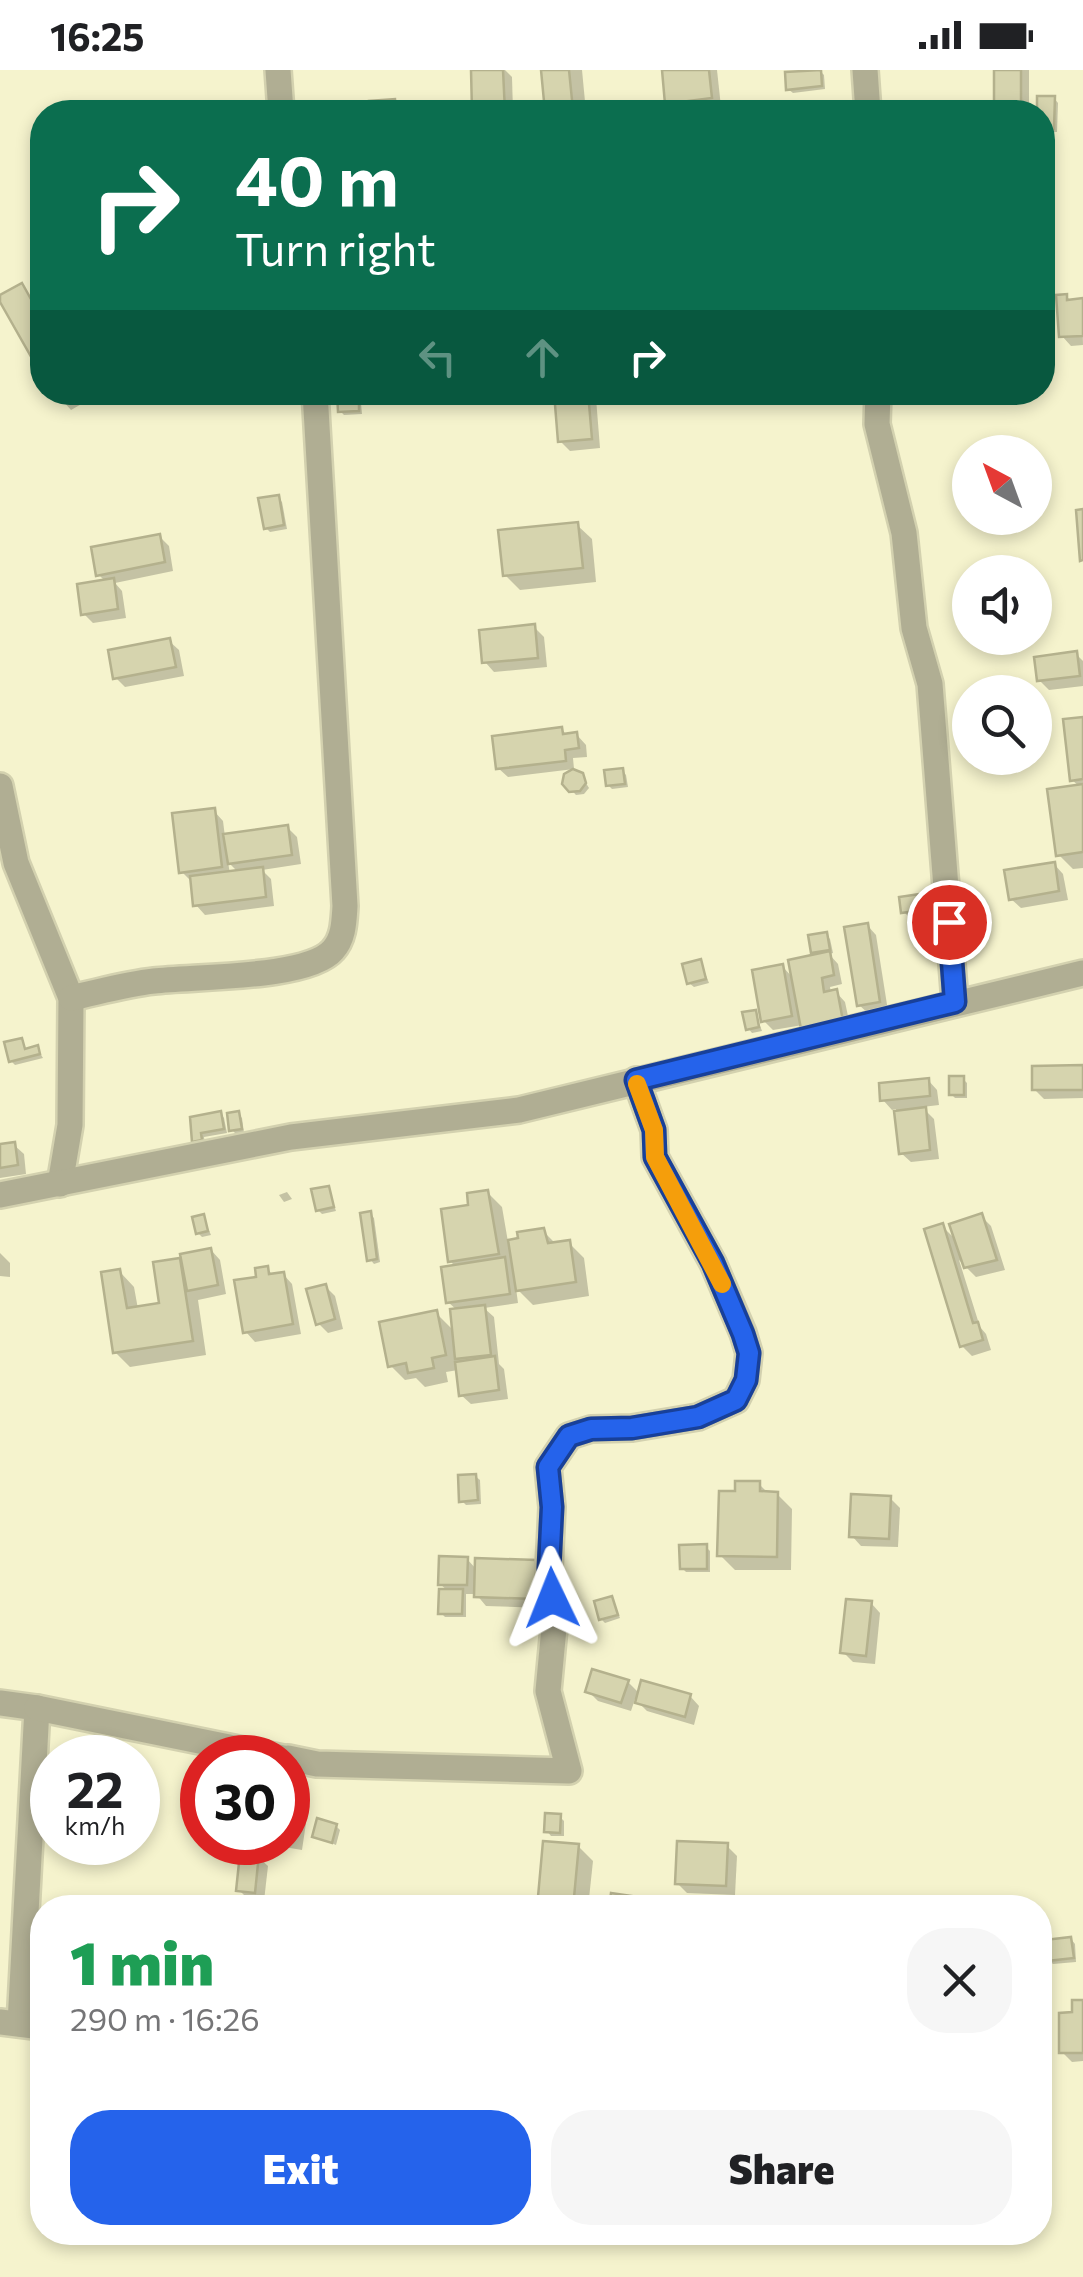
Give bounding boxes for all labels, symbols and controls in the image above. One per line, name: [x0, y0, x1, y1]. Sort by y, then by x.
text: 16:25: [50, 12, 144, 59]
text: 40 m: [235, 135, 399, 220]
icon: right: [70, 140, 200, 270]
text: Turn right: [235, 220, 436, 275]
icon: left: [410, 330, 465, 385]
icon: ahead: [515, 330, 570, 385]
icon: right: [620, 330, 675, 385]
north arrow: [952, 435, 1052, 535]
map controls: [952, 435, 1052, 775]
button: sound: [952, 555, 1052, 655]
button: search: [952, 675, 1052, 775]
pin: [907, 880, 992, 965]
icon: arrive: [922, 895, 977, 950]
position arrow: [500, 1546, 604, 1650]
speed limit sign: 30: [180, 1735, 310, 1865]
text: 22: [67, 1757, 123, 1818]
text: km/h: [65, 1810, 125, 1840]
text: 1 min: [70, 1924, 214, 1997]
button: close: [907, 1928, 1012, 2033]
text: 290 m · 16:26: [70, 1998, 260, 2038]
button: Exit: [70, 2110, 531, 2225]
button: Share: [551, 2110, 1012, 2225]

